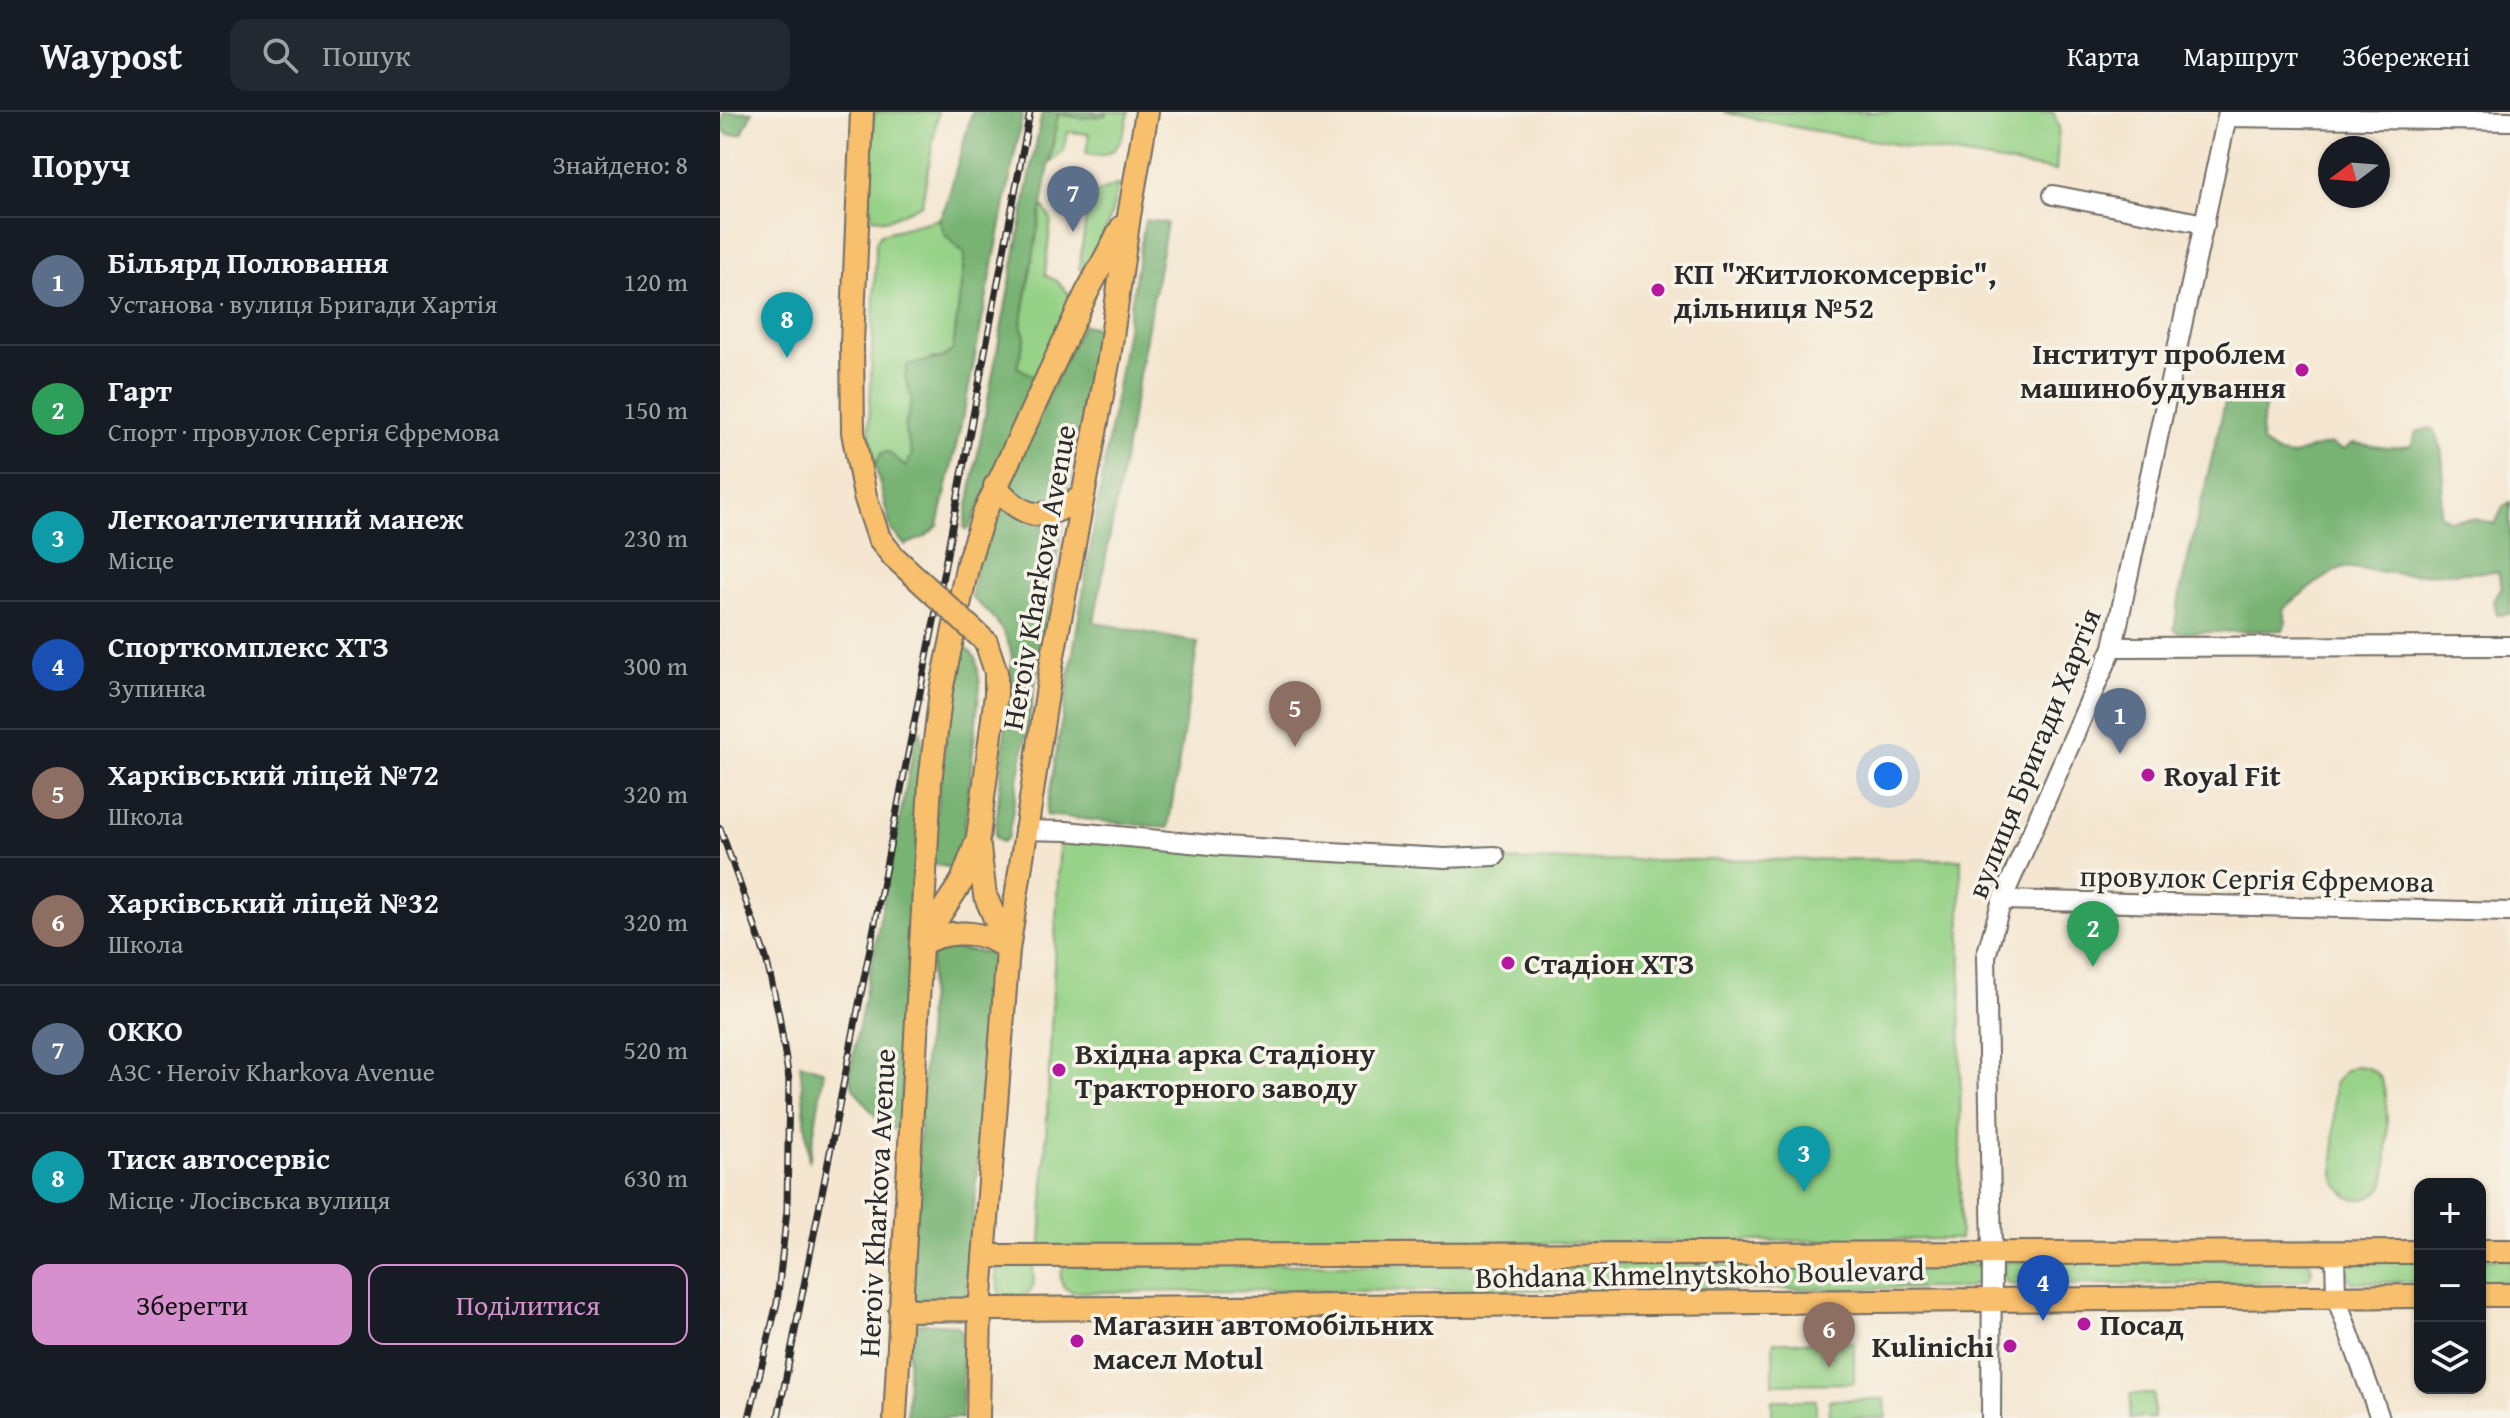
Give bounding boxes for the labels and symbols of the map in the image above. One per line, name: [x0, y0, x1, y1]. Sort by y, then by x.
north arrow: [2318, 136, 2390, 208]
pin: 7: [1047, 166, 1099, 232]
place label: КП "Житлокомсервіс", дільниця №52: [1674, 251, 1996, 329]
marker: КП "Житлокомсервіс", дільниця №52: [1649, 281, 1667, 299]
pin: 8: [761, 292, 813, 358]
place label: Інститут проблем машинобудування: [2020, 331, 2286, 409]
marker: Інститут проблем машинобудування: [2293, 361, 2311, 379]
street label: Heroiv Kharkova Avenue: [990, 421, 1086, 733]
street label: вулиця Бригади Хартія: [1955, 601, 2111, 905]
pin: 5: [1269, 681, 1321, 747]
pin: 1: [2094, 688, 2146, 754]
place label: Royal Fit: [2164, 753, 2282, 797]
your location: [1868, 756, 1908, 796]
marker: Royal Fit: [2139, 766, 2157, 784]
street label: провулок Сергія Єфремова: [2079, 853, 2435, 903]
pin: 2: [2067, 901, 2119, 967]
place label: Стадіон ХТЗ: [1524, 941, 1695, 985]
marker: Стадіон ХТЗ: [1499, 954, 1517, 972]
place label: Вхідна арка Стадіону Тракторного заводу: [1075, 1031, 1376, 1109]
street label: Heroiv Kharkova Avenue: [846, 1048, 906, 1358]
marker: Вхідна арка Стадіону Тракторного заводу: [1050, 1061, 1068, 1079]
pin: 3: [1778, 1126, 1830, 1192]
street label: Bohdana Khmelnytskoho Boulevard: [1475, 1247, 1925, 1299]
pin: 4: [2017, 1255, 2069, 1321]
place label: Магазин автомобільних масел Motul: [1093, 1302, 1434, 1380]
pin: 6: [1803, 1302, 1855, 1368]
place label: Посад: [2100, 1302, 2184, 1346]
marker: Посад: [2075, 1315, 2093, 1333]
place label: Kulinichi: [1872, 1324, 1994, 1368]
marker: Магазин автомобільних масел Motul: [1068, 1332, 1086, 1350]
marker: Kulinichi: [2001, 1337, 2019, 1355]

